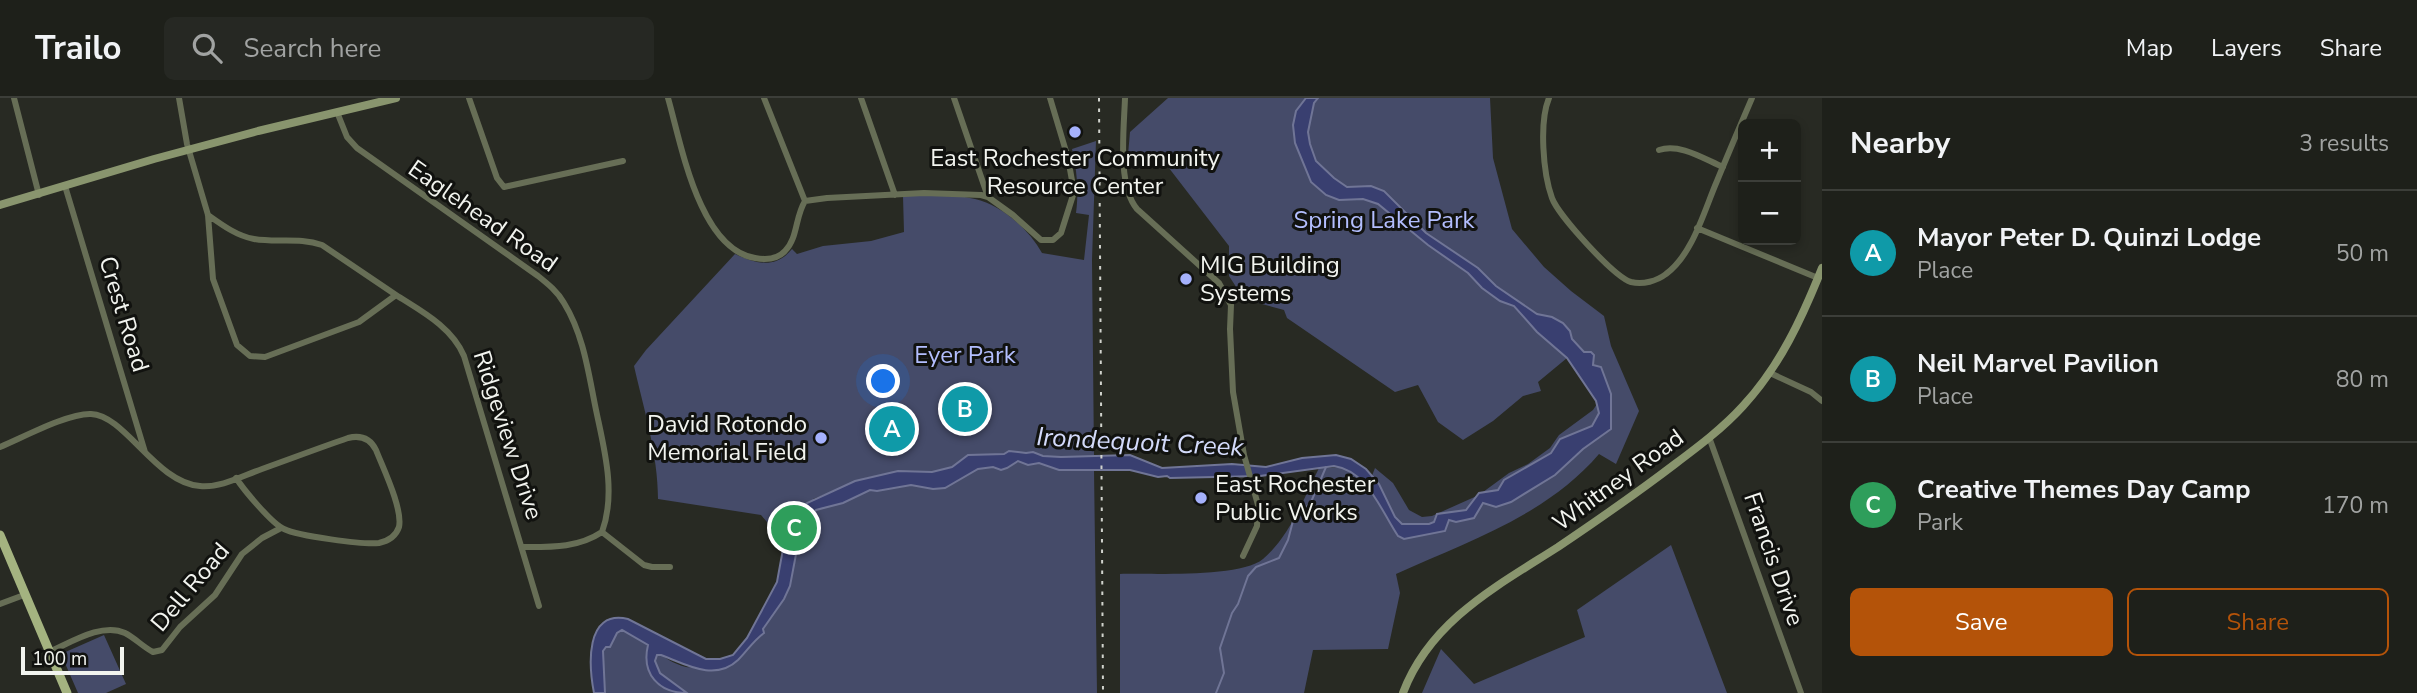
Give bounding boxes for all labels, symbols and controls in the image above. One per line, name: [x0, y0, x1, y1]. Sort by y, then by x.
search box: [164, 17, 654, 80]
text: Trailo: [35, 26, 122, 71]
icon: search: [188, 29, 226, 67]
text: Search here: [244, 31, 381, 66]
text: Map: [2126, 32, 2173, 64]
text: Layers: [2211, 32, 2282, 64]
text: Share: [2320, 32, 2382, 64]
map controls: [1738, 119, 1801, 245]
button: +: [1738, 119, 1801, 182]
text: Nearby: [1850, 123, 1950, 164]
marker: East Rochester Community Resource Center: [1067, 124, 1083, 140]
text: 3 results: [2299, 128, 2389, 159]
place label: East Rochester Community Resource Center: [930, 142, 1221, 202]
street label: Eaglehead Road: [402, 153, 564, 279]
button: −: [1738, 182, 1801, 245]
park label: Spring Lake Park: [1293, 204, 1476, 236]
text: Mayor Peter D. Quinzi Lodge: [1917, 220, 2261, 255]
text: A: [1864, 238, 1882, 269]
text: 50 m: [2336, 238, 2389, 269]
place label: MIG Building Systems: [1200, 249, 1340, 309]
street label: Crest Road: [91, 252, 157, 376]
text: Place: [1917, 255, 1973, 286]
marker: MIG Building Systems: [1178, 271, 1194, 287]
park label: Eyer Park: [914, 339, 1017, 371]
street label: Ridgeview Drive: [466, 346, 550, 524]
text: Neil Marvel Pavilion: [1917, 346, 2159, 381]
your location: [866, 364, 900, 398]
text: B: [1865, 364, 1881, 395]
text: 80 m: [2336, 364, 2389, 395]
text: Place: [1917, 381, 1973, 412]
pin: B: [942, 383, 988, 435]
pin: A: [869, 403, 915, 455]
place label: David Rotondo Memorial Field: [647, 408, 807, 468]
water label: Irondequoit Creek: [1036, 419, 1245, 465]
street label: Whitney Road: [1546, 422, 1690, 538]
marker: David Rotondo Memorial Field: [813, 430, 829, 446]
place label: East Rochester Public Works: [1215, 468, 1376, 528]
text: Creative Themes Day Camp: [1917, 472, 2251, 507]
street label: Francis Drive: [1736, 488, 1812, 630]
marker: East Rochester Public Works: [1193, 490, 1209, 506]
text: C: [1865, 490, 1881, 521]
text: 170 m: [2322, 490, 2389, 521]
pin: C: [771, 502, 817, 554]
text: Park: [1917, 507, 1963, 538]
street label: Dell Road: [143, 536, 237, 638]
button: Save: [1850, 588, 2113, 656]
button: Share: [2127, 588, 2389, 656]
scale bar: [21, 644, 124, 676]
text: 100 m: [32, 646, 87, 672]

